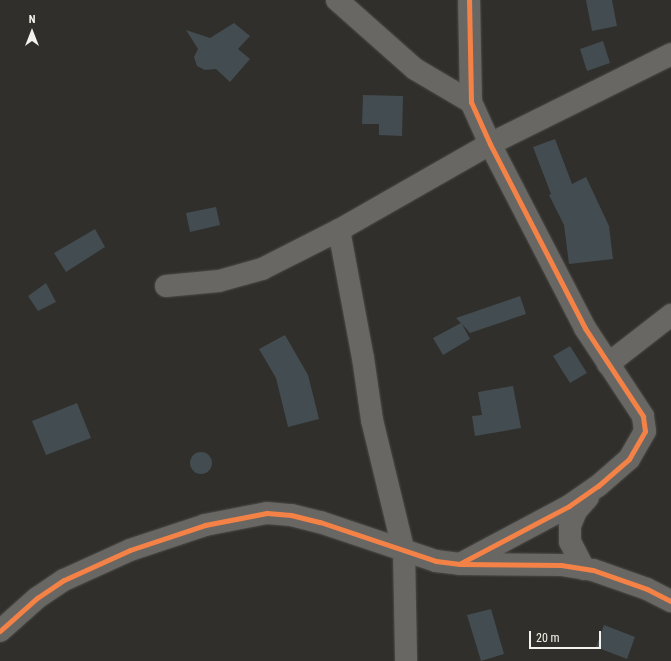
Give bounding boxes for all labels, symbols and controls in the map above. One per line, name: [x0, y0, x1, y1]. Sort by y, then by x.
north arrow: [12, 12, 52, 52]
text: N: [29, 13, 35, 26]
scale bar: [531, 623, 603, 649]
text: 20 m: [536, 631, 560, 645]

